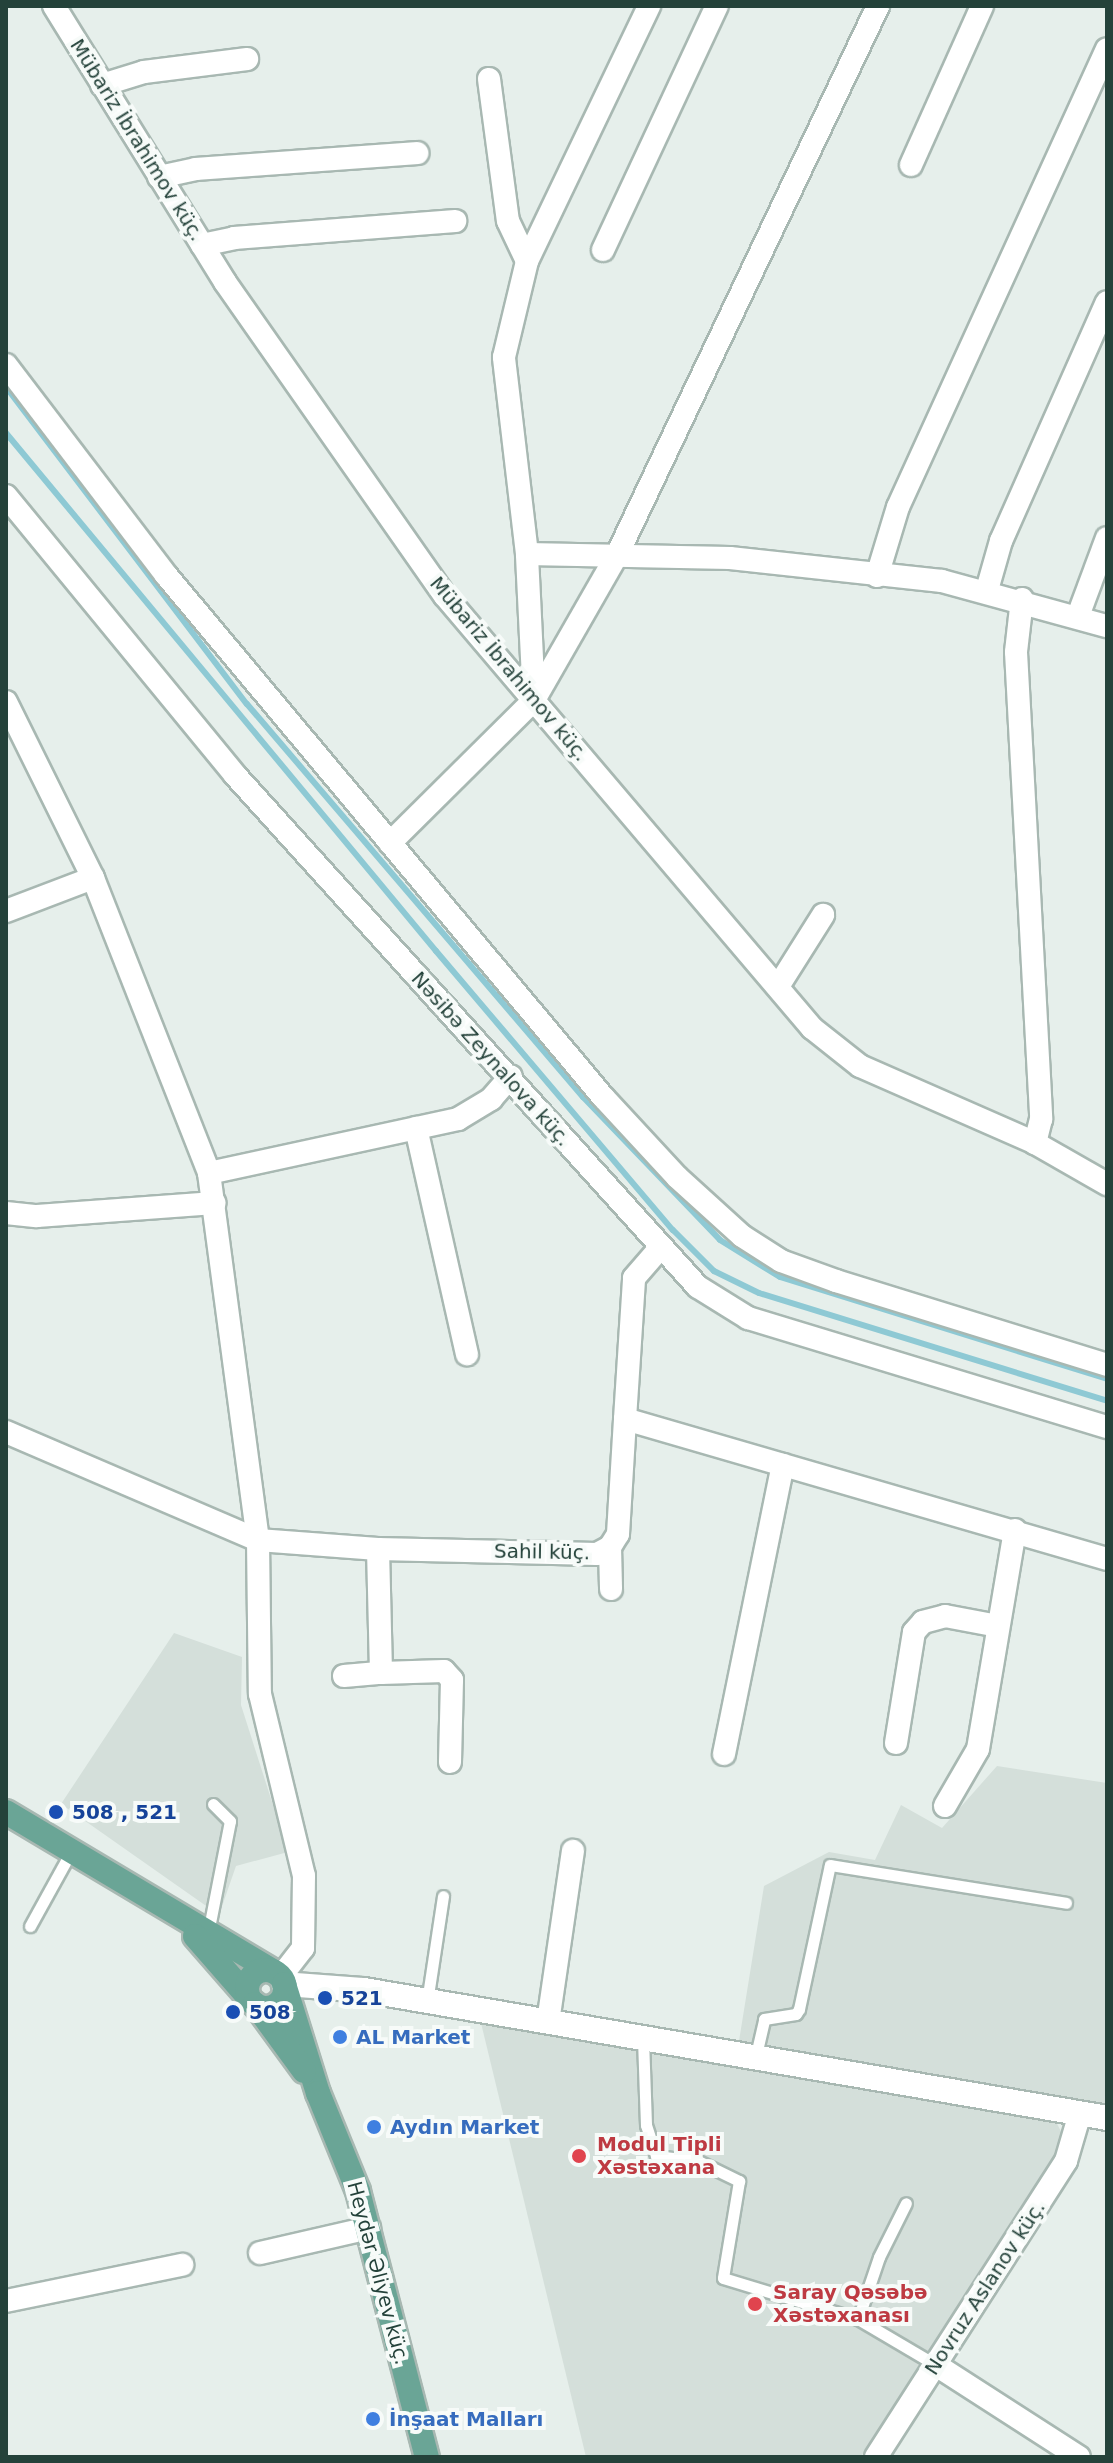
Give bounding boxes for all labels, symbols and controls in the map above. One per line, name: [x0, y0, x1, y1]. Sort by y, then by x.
street label: Mübariz İbrahimov küç.: [65, 35, 209, 245]
street label: Mübariz İbrahimov küç.: [425, 572, 593, 766]
street label: Nəsibə Zeynalova küç.: [406, 967, 576, 1151]
street label: Sahil küç.: [494, 1539, 590, 1565]
place label: 508 , 521: [72, 1800, 177, 1824]
marker: 508 , 521: [47, 1803, 65, 1821]
place label: 521: [341, 1986, 383, 2010]
marker: 521: [316, 1989, 334, 2007]
place label: 508: [249, 2000, 291, 2024]
marker: 508: [224, 2003, 242, 2021]
place label: AL Market: [356, 2025, 470, 2049]
marker: AL Market: [331, 2028, 349, 2046]
place label: Aydın Market: [390, 2115, 539, 2139]
marker: Aydın Market: [365, 2118, 383, 2136]
place label: Modul Tipli Xəstəxana: [597, 2132, 722, 2179]
marker: Modul Tipli Xəstəxana: [568, 2145, 590, 2167]
street label: Heydər Əliyev küç.: [342, 2179, 414, 2367]
street label: Novruz Aslanov küç.: [920, 2196, 1050, 2380]
place label: Saray Qəsəbə Xəstəxanası: [773, 2280, 928, 2327]
marker: Saray Qəsəbə Xəstəxanası: [744, 2293, 766, 2315]
place label: İnşaat Malları: [389, 2407, 543, 2431]
marker: İnşaat Malları: [364, 2410, 382, 2428]

